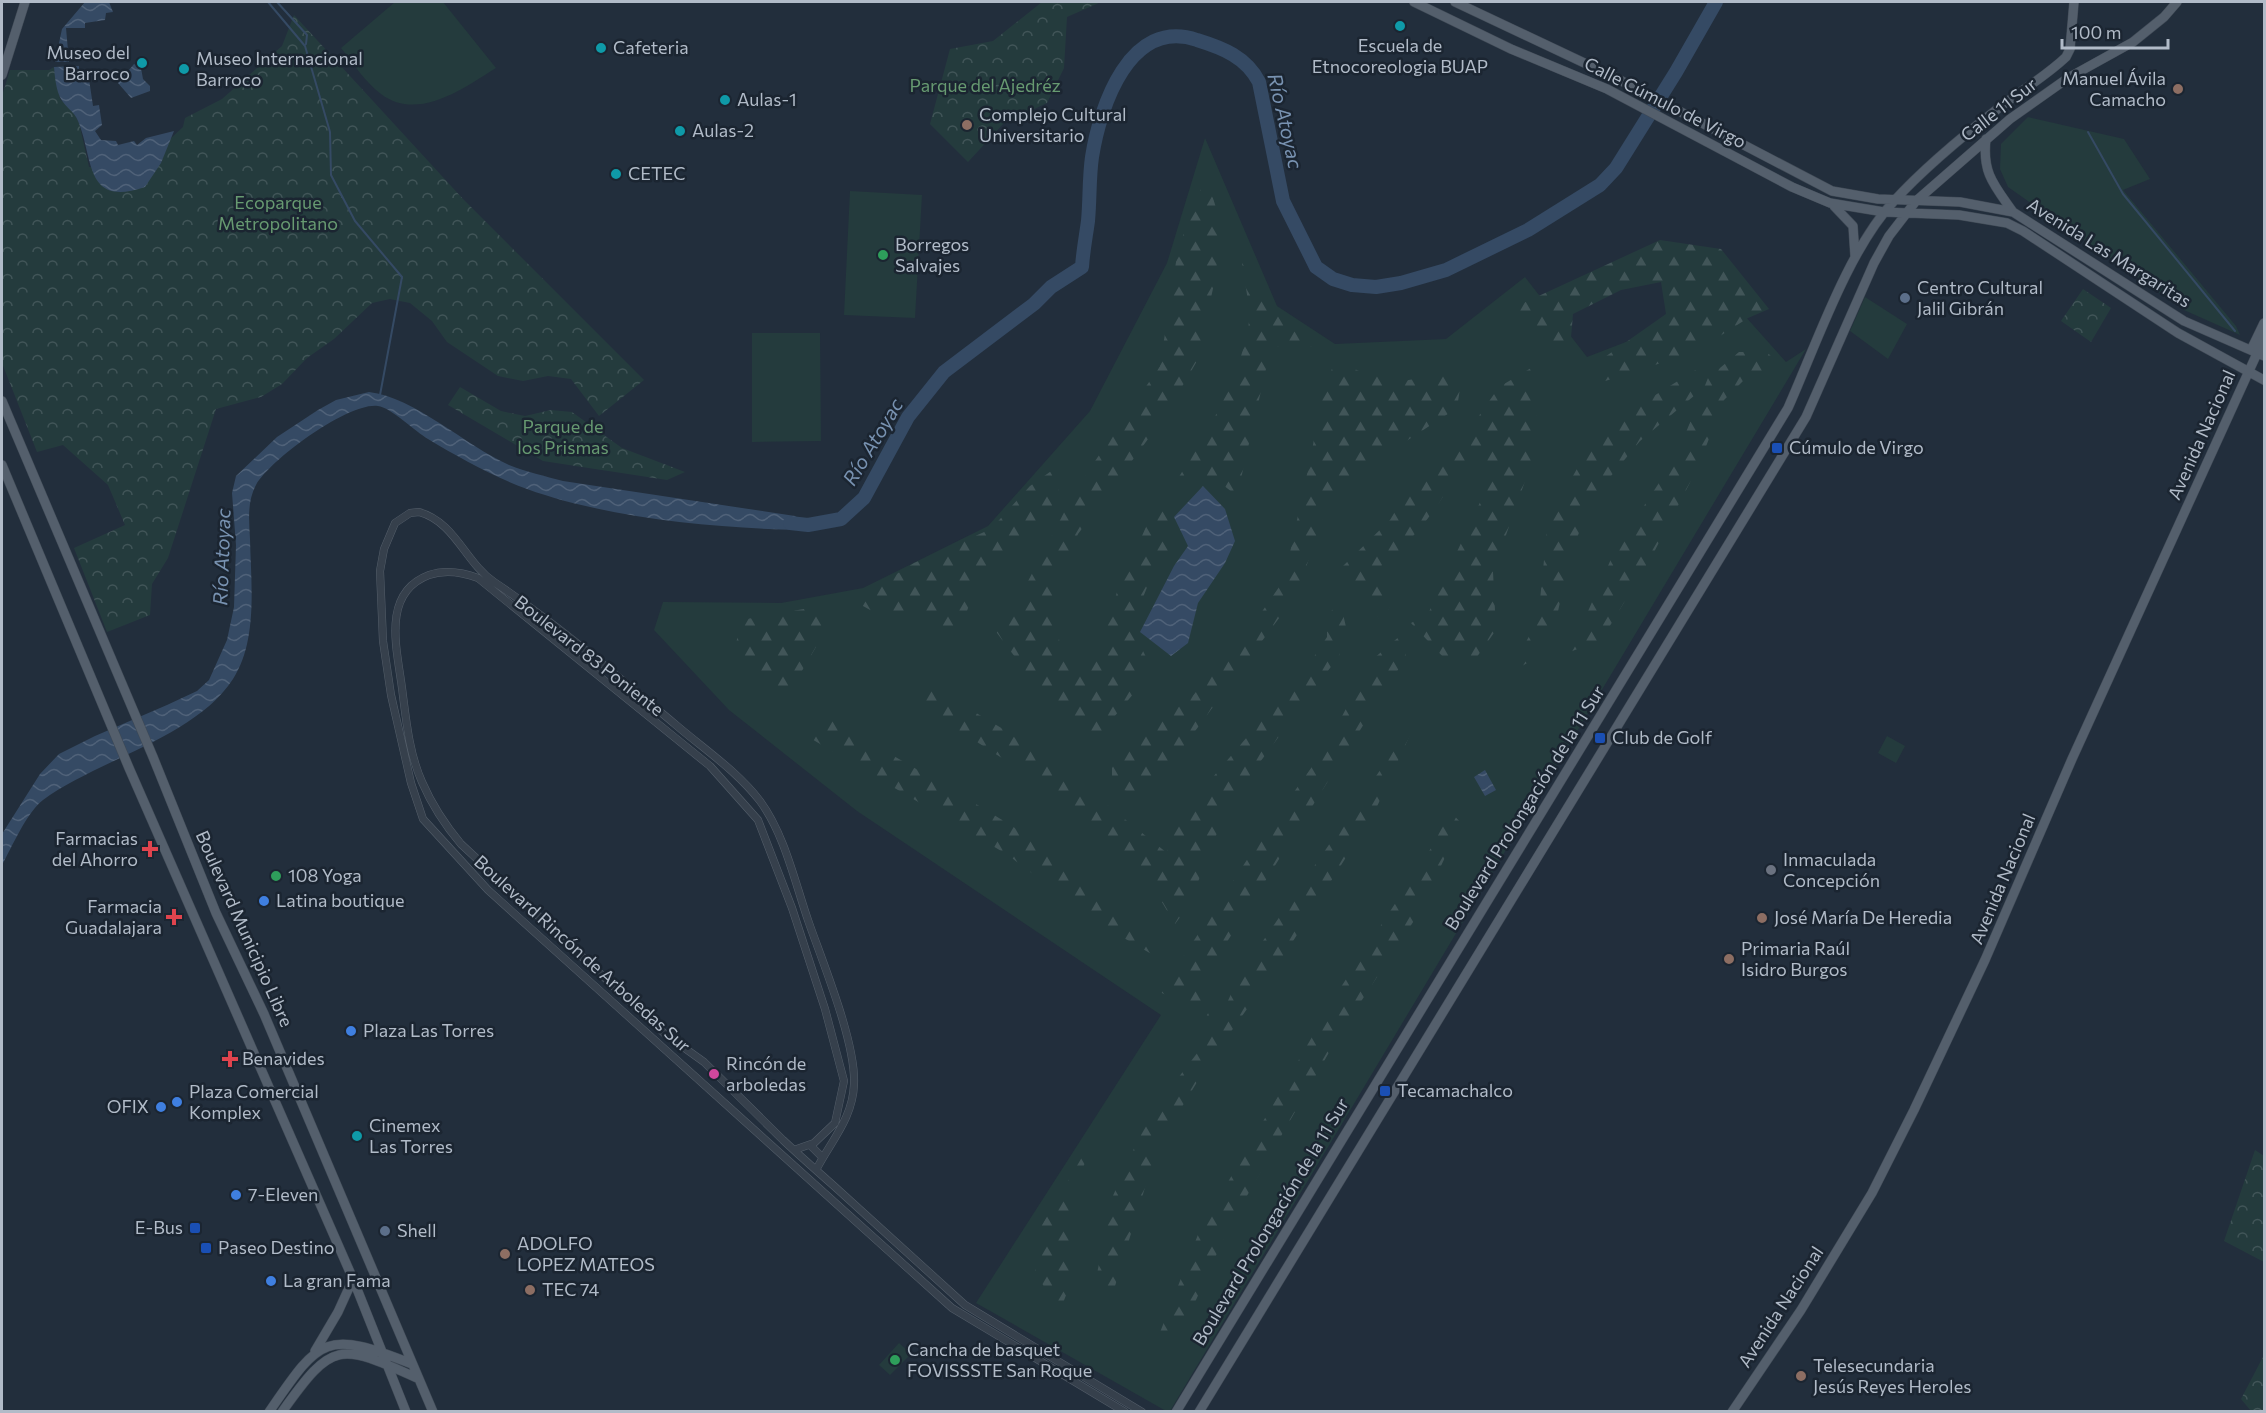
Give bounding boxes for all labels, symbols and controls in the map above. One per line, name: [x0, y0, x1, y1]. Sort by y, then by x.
scale bar: [2062, 12, 2168, 50]
marker: Escuela de Etnocoreologia BUAP: [1393, 19, 1407, 33]
text: 100 m: [2071, 21, 2121, 43]
place label: Escuela de Etnocoreologia BUAP: [1312, 34, 1488, 77]
place label: Cafeteria: [613, 36, 689, 58]
place label: Museo del Barroco: [46, 41, 130, 84]
marker: Cafeteria: [594, 41, 608, 55]
place label: Museo Internacional Barroco: [196, 47, 363, 90]
street label: Calle Cúmulo de Virgo: [1581, 52, 1750, 152]
marker: Museo del Barroco: [135, 56, 149, 70]
marker: Museo Internacional Barroco: [177, 62, 191, 76]
place label: Manuel Ávila Camacho: [2062, 67, 2166, 110]
water label: Río Atoyac: [1263, 71, 1309, 171]
street label: Calle 11 Sur: [1956, 73, 2041, 146]
park label: Parque del Ajedréz: [909, 74, 1061, 96]
marker: Manuel Ávila Camacho: [2171, 82, 2185, 96]
place label: Aulas-1: [737, 88, 797, 110]
marker: Aulas-1: [718, 93, 732, 107]
place label: Complejo Cultural Universitario: [979, 103, 1127, 146]
marker: Complejo Cultural Universitario: [960, 118, 974, 132]
place label: Aulas-2: [692, 119, 754, 141]
marker: Aulas-2: [673, 124, 687, 138]
place label: CETEC: [628, 162, 686, 184]
marker: CETEC: [609, 167, 623, 181]
park label: Ecoparque Metropolitano: [218, 191, 338, 234]
street label: Avenida Las Margaritas: [2023, 193, 2196, 312]
place label: Borregos Salvajes: [895, 233, 969, 276]
marker: Borregos Salvajes: [876, 248, 890, 262]
place label: Centro Cultural Jalil Gibrán: [1917, 276, 2043, 319]
marker: Centro Cultural Jalil Gibrán: [1898, 291, 1912, 305]
street label: Avenida Nacional: [2163, 366, 2240, 503]
water label: Río Atoyac: [837, 394, 907, 489]
park label: Parque de los Prismas: [517, 415, 609, 458]
place label: Cúmulo de Virgo: [1789, 436, 1924, 458]
marker: Cúmulo de Virgo: [1770, 441, 1784, 455]
water label: Río Atoyac: [207, 508, 235, 606]
street label: Boulevard 83 Poniente: [511, 590, 669, 720]
street label: Boulevard Prolongación de la 11 Sur: [1439, 681, 1609, 934]
place label: Club de Golf: [1612, 726, 1713, 748]
marker: Club de Golf: [1593, 731, 1607, 745]
street label: Avenida Nacional: [1965, 810, 2040, 947]
place label: Farmacias del Ahorro: [52, 827, 138, 870]
street label: Boulevard Municipio Libre: [192, 827, 298, 1030]
marker: Farmacias del Ahorro: [143, 842, 157, 856]
place label: Inmaculada Concepción: [1783, 848, 1880, 891]
street label: Boulevard Rincón de Arboledas Sur: [470, 850, 695, 1056]
marker: Inmaculada Concepción: [1764, 863, 1778, 877]
place label: 108 Yoga: [288, 864, 362, 886]
marker: 108 Yoga: [269, 869, 283, 883]
place label: Latina boutique: [276, 889, 404, 911]
marker: Latina boutique: [257, 894, 271, 908]
place label: Farmacia Guadalajara: [65, 895, 162, 938]
place label: José María De Heredia: [1774, 906, 1952, 928]
marker: Farmacia Guadalajara: [167, 910, 181, 924]
marker: José María De Heredia: [1755, 911, 1769, 925]
place label: Primaria Raúl Isidro Burgos: [1741, 937, 1850, 980]
marker: Primaria Raúl Isidro Burgos: [1722, 952, 1736, 966]
place label: Plaza Las Torres: [363, 1019, 494, 1041]
marker: Plaza Las Torres: [344, 1024, 358, 1038]
place label: Benavides: [242, 1047, 325, 1069]
marker: Benavides: [223, 1052, 237, 1066]
place label: Rincón de arboledas: [726, 1052, 806, 1095]
marker: Rincón de arboledas: [707, 1067, 721, 1081]
place label: Tecamachalco: [1397, 1079, 1513, 1101]
place label: Plaza Comercial Komplex: [189, 1080, 319, 1123]
marker: Tecamachalco: [1378, 1084, 1392, 1098]
street label: Boulevard Prolongación de la 11 Sur: [1187, 1094, 1353, 1349]
place label: OFIX: [107, 1095, 149, 1117]
marker: Plaza Comercial Komplex: [170, 1095, 184, 1109]
marker: OFIX: [154, 1100, 168, 1114]
place label: Cinemex Las Torres: [369, 1114, 453, 1157]
marker: Cinemex Las Torres: [350, 1129, 364, 1143]
place label: 7-Eleven: [248, 1183, 318, 1205]
marker: 7-Eleven: [229, 1188, 243, 1202]
place label: E-Bus: [135, 1216, 183, 1238]
place label: Shell: [397, 1219, 437, 1241]
marker: E-Bus: [188, 1221, 202, 1235]
marker: Shell: [378, 1224, 392, 1238]
place label: ADOLFO LOPEZ MATEOS: [517, 1232, 655, 1275]
place label: Paseo Destino: [218, 1236, 335, 1258]
marker: Paseo Destino: [199, 1241, 213, 1255]
street label: Avenida Nacional: [1733, 1242, 1827, 1371]
marker: ADOLFO LOPEZ MATEOS: [498, 1247, 512, 1261]
place label: La gran Fama: [283, 1269, 391, 1291]
marker: La gran Fama: [264, 1274, 278, 1288]
place label: TEC 74: [542, 1278, 599, 1300]
marker: TEC 74: [523, 1283, 537, 1297]
place label: Cancha de basquet FOVISSSTE San Roque: [907, 1338, 1092, 1381]
marker: Cancha de basquet FOVISSSTE San Roque: [888, 1353, 902, 1367]
place label: Telesecundaria Jesús Reyes Heroles: [1813, 1354, 1971, 1397]
marker: Telesecundaria Jesús Reyes Heroles: [1794, 1369, 1808, 1383]

